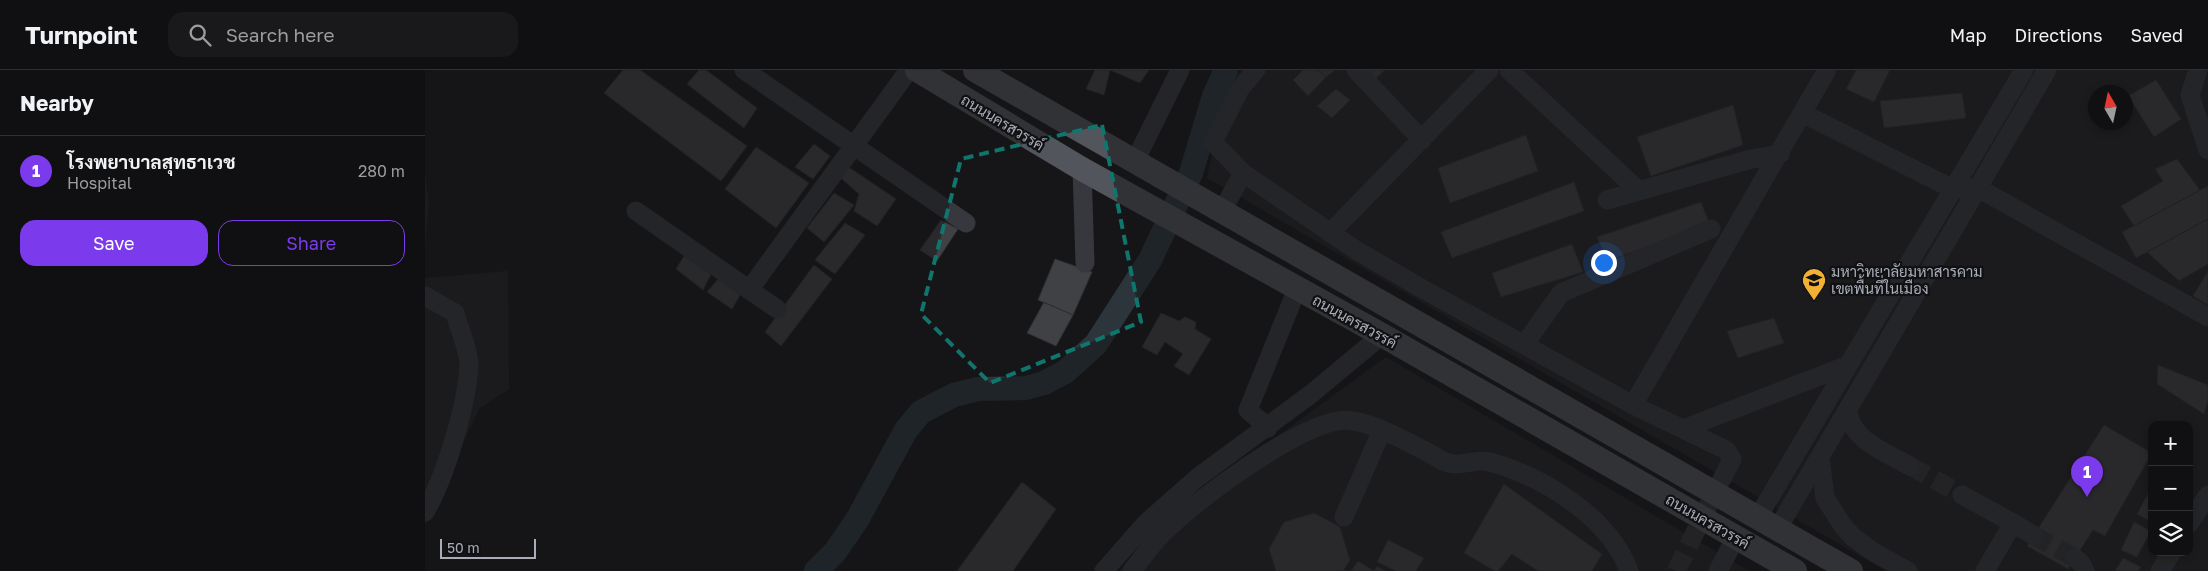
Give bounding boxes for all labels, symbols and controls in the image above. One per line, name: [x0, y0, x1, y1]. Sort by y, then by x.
search box: [168, 12, 518, 57]
text: Turnpoint: [25, 20, 138, 49]
icon: search: [186, 21, 214, 49]
text: Search here: [226, 23, 335, 46]
text: Map: [1950, 24, 1986, 46]
text: Directions: [2014, 24, 2102, 46]
text: Saved: [2130, 24, 2183, 46]
north arrow: [2088, 85, 2133, 130]
text: Nearby: [20, 90, 94, 116]
street label: ถนนนครสวรรค์: [958, 90, 1048, 154]
text: โรงพยาบาลสุทธาเวช: [67, 150, 236, 173]
text: 1: [32, 161, 40, 181]
text: 280 m: [358, 161, 405, 181]
text: Hospital: [67, 173, 132, 193]
button: Save: [20, 220, 208, 266]
button: Share: [218, 220, 405, 266]
your location: [1591, 250, 1617, 276]
place label: มหาวิทยาลัยมหาสารคาม เขตพื้นที่ในเมือง: [1831, 262, 1983, 297]
school or university icon: มหาวิทยาลัยมหาสารคาม เขตพื้นที่ในเมือง: [1801, 267, 1827, 301]
street label: ถนนนครสวรรค์: [1310, 290, 1400, 352]
map controls: [2148, 421, 2193, 556]
button: +: [2148, 421, 2193, 466]
pin: 1: [2071, 456, 2103, 497]
button: −: [2148, 466, 2193, 511]
street label: ถนนนครสวรรค์: [1663, 490, 1753, 552]
button: layers: [2148, 511, 2193, 556]
scale bar: [440, 536, 536, 559]
text: 50 m: [447, 539, 480, 556]

